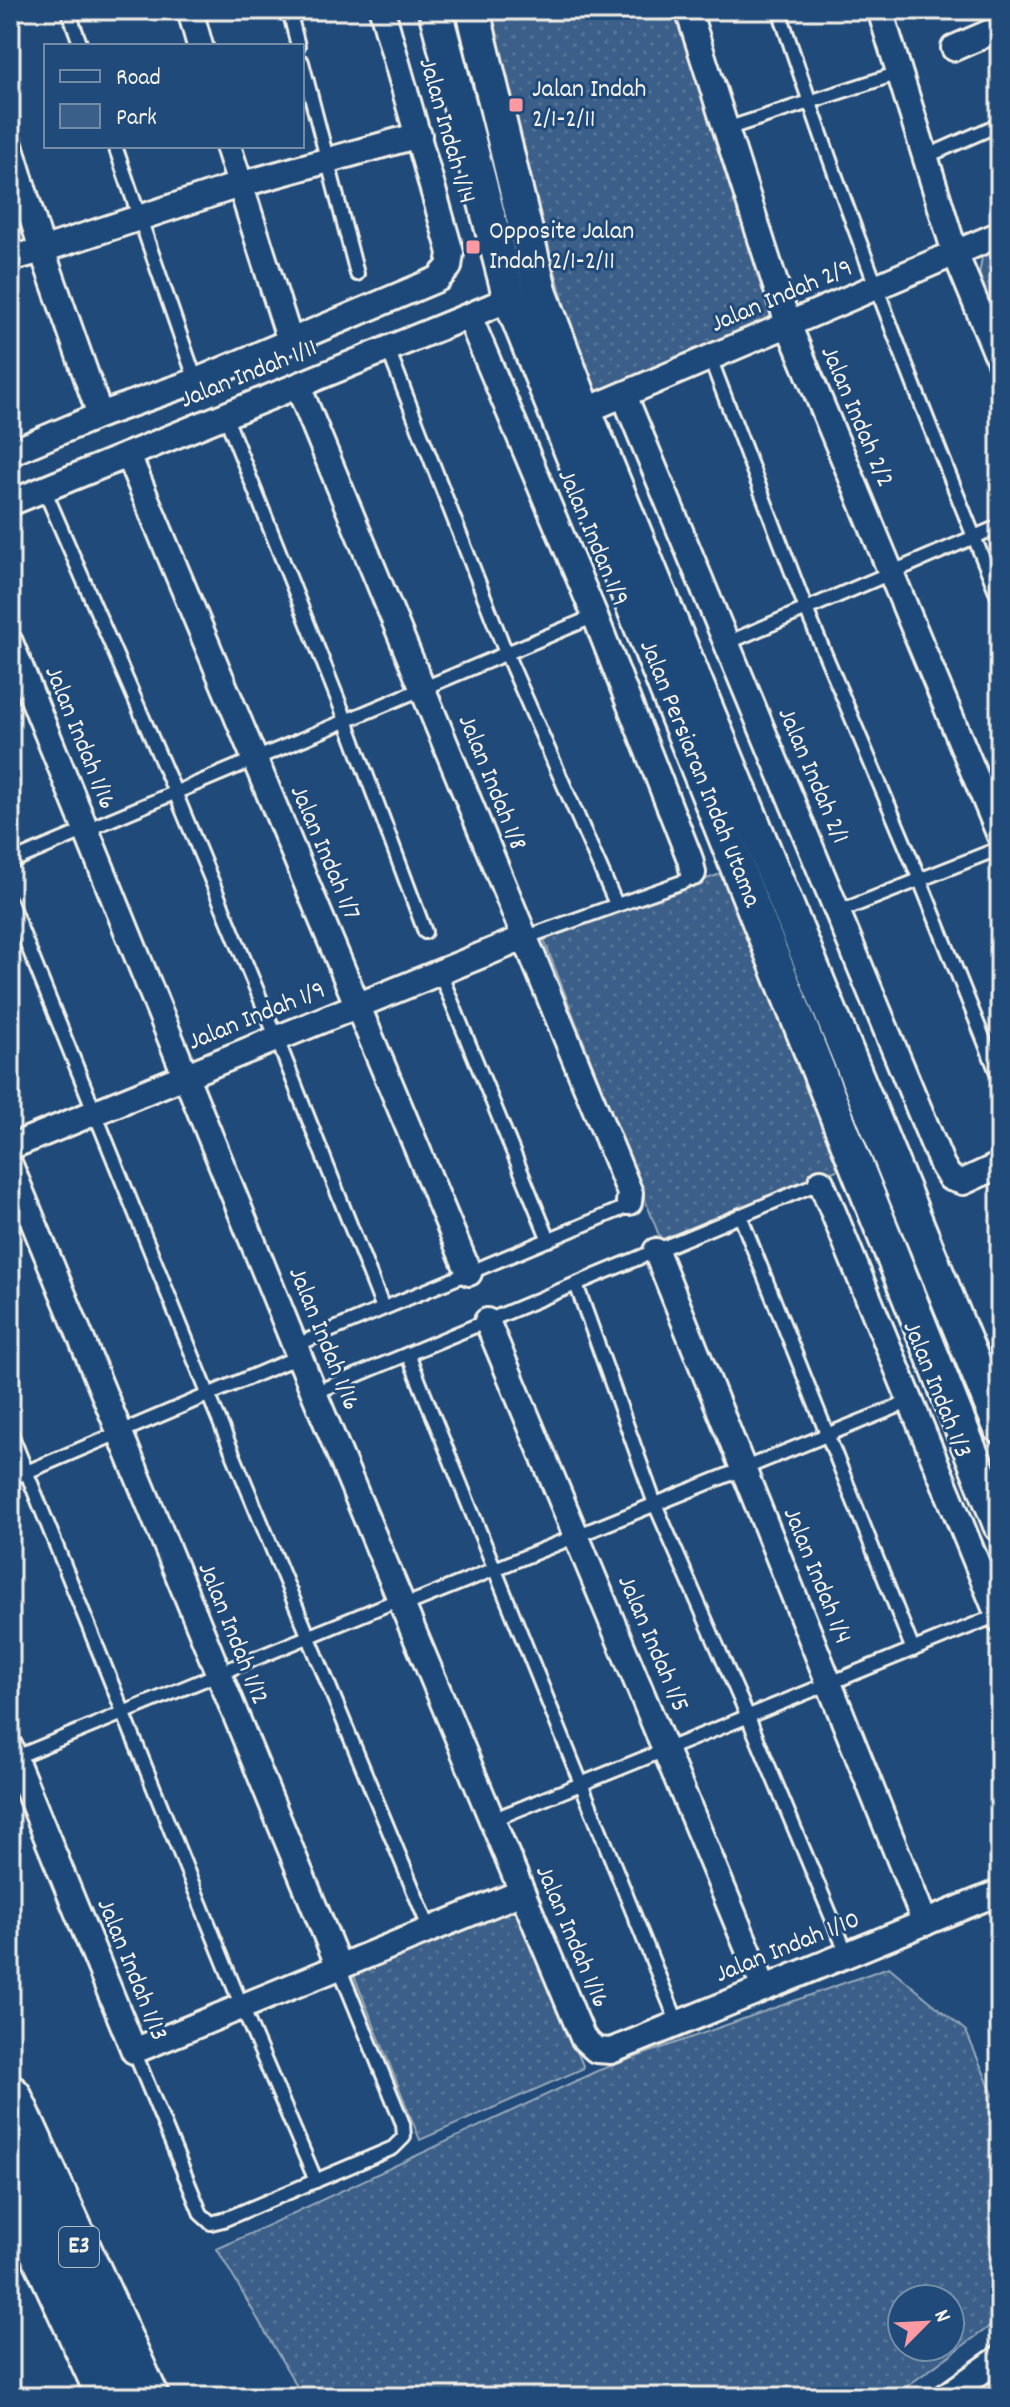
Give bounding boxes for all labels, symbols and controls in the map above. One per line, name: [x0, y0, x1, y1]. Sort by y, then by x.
legend: [44, 44, 304, 148]
street label: Jalan Indah 1/14: [408, 54, 484, 208]
text: Road: [116, 62, 161, 96]
place label: Jalan Indah 2/1-2/11: [532, 72, 646, 139]
marker: Jalan Indah 2/1-2/11: [507, 96, 525, 114]
text: Park: [116, 102, 157, 136]
place label: Opposite Jalan Indah 2/1-2/11: [489, 214, 634, 281]
marker: Opposite Jalan Indah 2/1-2/11: [464, 238, 482, 256]
street label: Jalan Indah 2/9: [705, 250, 859, 344]
street label: Jalan Indah 1/11: [175, 331, 323, 419]
street label: Jalan Indah 2/2: [810, 341, 902, 493]
street label: Jalan Indan 1/9: [547, 464, 637, 612]
street label: Jalan Persiaran Indah Utama: [628, 635, 770, 914]
street label: Jalan Indah 1/16: [33, 661, 125, 815]
street label: Jalan Indah 2/1: [767, 702, 857, 850]
street label: Jalan Indah 1/8: [447, 709, 535, 857]
street label: Jalan Indah 1/7: [279, 780, 369, 926]
street label: Jalan Indah 1/9: [183, 973, 331, 1061]
street label: Jalan Indah 1/16: [277, 1262, 369, 1416]
street label: Jalan Indah 1/3: [892, 1316, 980, 1464]
street label: Jalan Indah 1/4: [772, 1502, 860, 1650]
street label: Jalan Indah 1/12: [187, 1557, 277, 1711]
street label: Jalan Indah 1/5: [607, 1570, 697, 1718]
street label: Jalan Indah 1/16: [524, 1860, 618, 2014]
street label: Jalan Indah 1/13: [86, 1893, 176, 2047]
street label: Jalan Indah 1/10: [710, 1902, 866, 1994]
road number: E3: [59, 2227, 99, 2267]
north arrow: [886, 2283, 966, 2363]
text: N: [925, 2305, 957, 2328]

